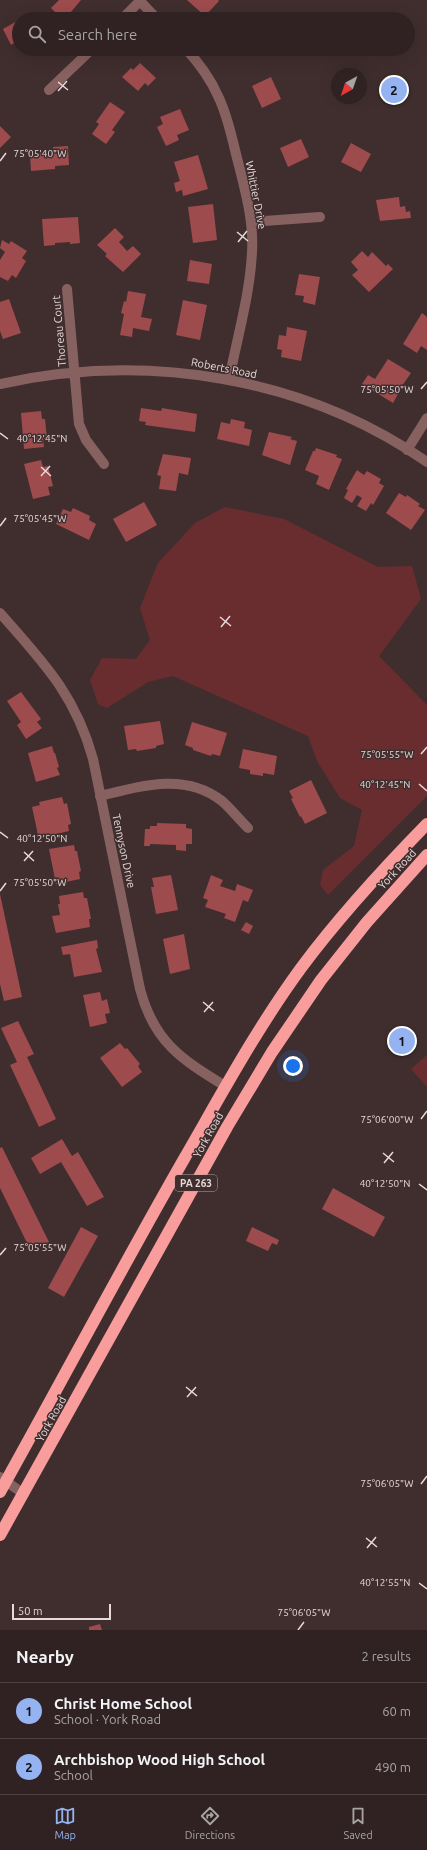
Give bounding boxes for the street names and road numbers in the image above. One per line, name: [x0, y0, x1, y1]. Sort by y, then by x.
street label: Whittier Drive: [244, 160, 268, 230]
street label: Thoreau Court: [50, 294, 68, 367]
street label: Roberts Road: [190, 356, 258, 380]
street label: Tennyson Drive: [110, 813, 138, 889]
street label: York Road: [376, 847, 418, 891]
street label: York Road: [191, 1110, 225, 1160]
road number: PA 263: [175, 1175, 217, 1191]
street label: York Road: [34, 1394, 68, 1444]

